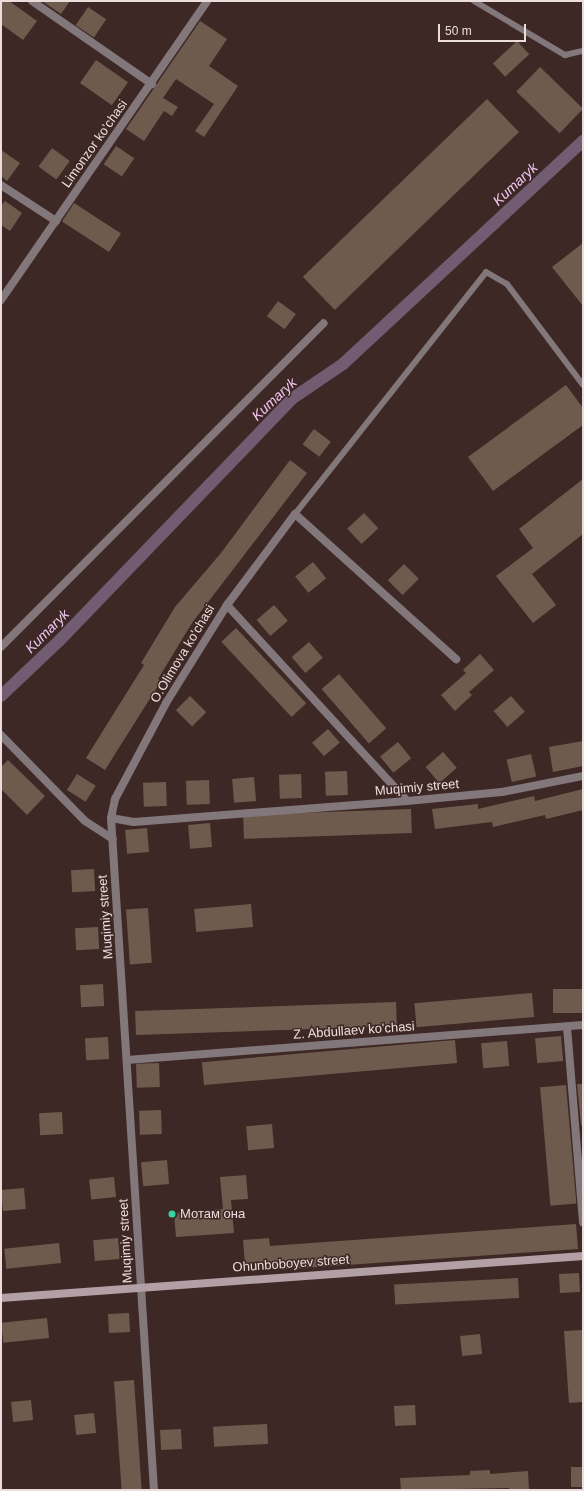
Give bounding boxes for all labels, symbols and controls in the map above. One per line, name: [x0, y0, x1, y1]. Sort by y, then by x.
scale bar: [440, 16, 528, 42]
text: 50 m: [445, 24, 472, 38]
street label: Limonzor ko'chasi: [59, 97, 131, 191]
water label: Kumaryk: [489, 159, 541, 209]
water label: Kumaryk: [248, 374, 300, 424]
street label: O.Olimova ko'chasi: [148, 602, 218, 706]
water label: Kumaryk: [22, 606, 72, 656]
street label: Muqimiy street: [374, 777, 460, 799]
street label: Muqimiy street: [95, 874, 117, 960]
street label: Z. Abdullaev ko'chasi: [292, 1019, 416, 1043]
street label: Muqimiy street: [116, 1198, 136, 1284]
place label: Мотам она: [180, 1206, 245, 1222]
marker: Мотам она: [167, 1209, 177, 1219]
street label: Ohunboboyev street: [232, 1252, 350, 1276]

